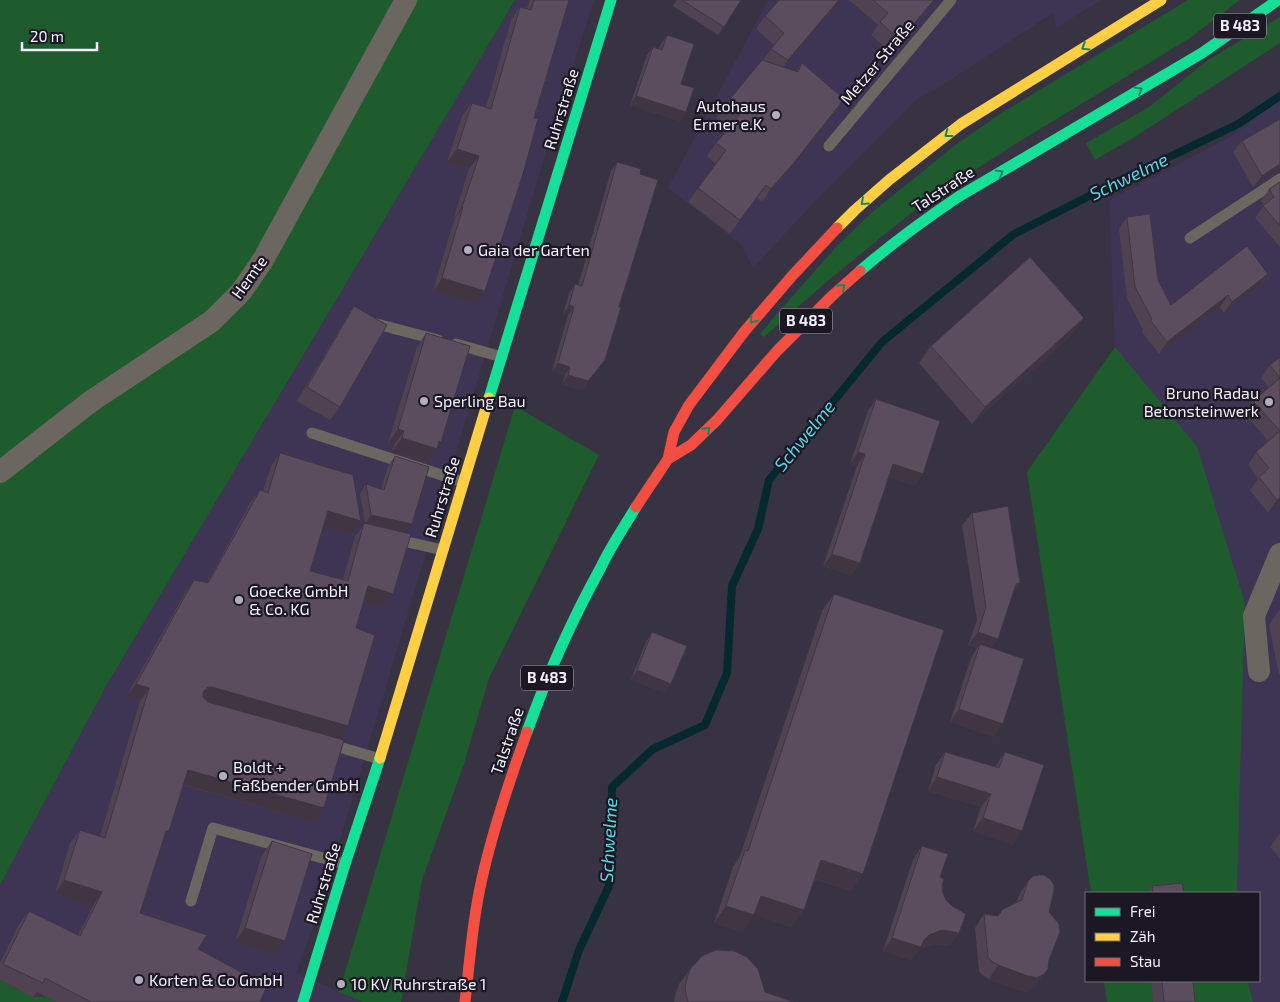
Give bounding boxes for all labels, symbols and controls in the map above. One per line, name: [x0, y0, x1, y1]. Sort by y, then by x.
road number: B 483: [1214, 14, 1266, 38]
street label: Metzer Straße: [836, 15, 918, 108]
scale bar: [22, 20, 98, 52]
text: 20 m: [30, 27, 64, 45]
one-way arrow: [1081, 40, 1090, 50]
street label: Ruhrstraße: [539, 66, 582, 152]
one-way arrow: [1134, 86, 1143, 96]
place label: Autohaus Ermer e.K.: [693, 96, 766, 133]
marker: Autohaus Ermer e.K.: [770, 109, 782, 121]
one-way arrow: [945, 129, 954, 137]
water label: Schwelme: [1086, 147, 1172, 205]
street label: Talstraße: [908, 162, 977, 216]
one-way arrow: [994, 169, 1003, 179]
one-way arrow: [861, 196, 870, 205]
place label: Gaia der Garten: [478, 240, 590, 259]
marker: Gaia der Garten: [462, 244, 474, 256]
street label: Hemte: [227, 252, 270, 302]
one-way arrow: [837, 283, 846, 292]
road number: B 483: [780, 308, 832, 334]
one-way arrow: [750, 315, 759, 324]
place label: Bruno Radau Betonsteinwerk: [1144, 383, 1259, 420]
place label: Sperling Bau: [434, 391, 526, 410]
marker: Sperling Bau: [418, 395, 430, 407]
water label: Schwelme: [769, 395, 840, 475]
marker: Bruno Radau Betonsteinwerk: [1263, 396, 1275, 408]
one-way arrow: [701, 427, 710, 436]
street label: Ruhrstraße: [420, 454, 463, 540]
place label: Goecke GmbH & Co. KG: [249, 581, 349, 618]
marker: Goecke GmbH & Co. KG: [233, 594, 245, 606]
road number: B 483: [521, 666, 573, 690]
street label: Talstraße: [486, 705, 527, 777]
place label: Boldt + Faßbender GmbH: [233, 757, 359, 794]
marker: Boldt + Faßbender GmbH: [217, 770, 229, 782]
water label: Schwelme: [595, 797, 621, 883]
street label: Ruhrstraße: [301, 840, 344, 926]
legend: [1085, 892, 1260, 982]
text: Frei: [1130, 902, 1155, 920]
text: Zäh: [1130, 927, 1155, 945]
text: Stau: [1130, 952, 1161, 970]
place label: Korten & Co GmbH: [149, 970, 283, 989]
marker: Korten & Co GmbH: [133, 974, 145, 986]
place label: 10 KV Ruhrstraße 1: [351, 974, 486, 993]
marker: 10 KV Ruhrstraße 1: [335, 978, 347, 990]

